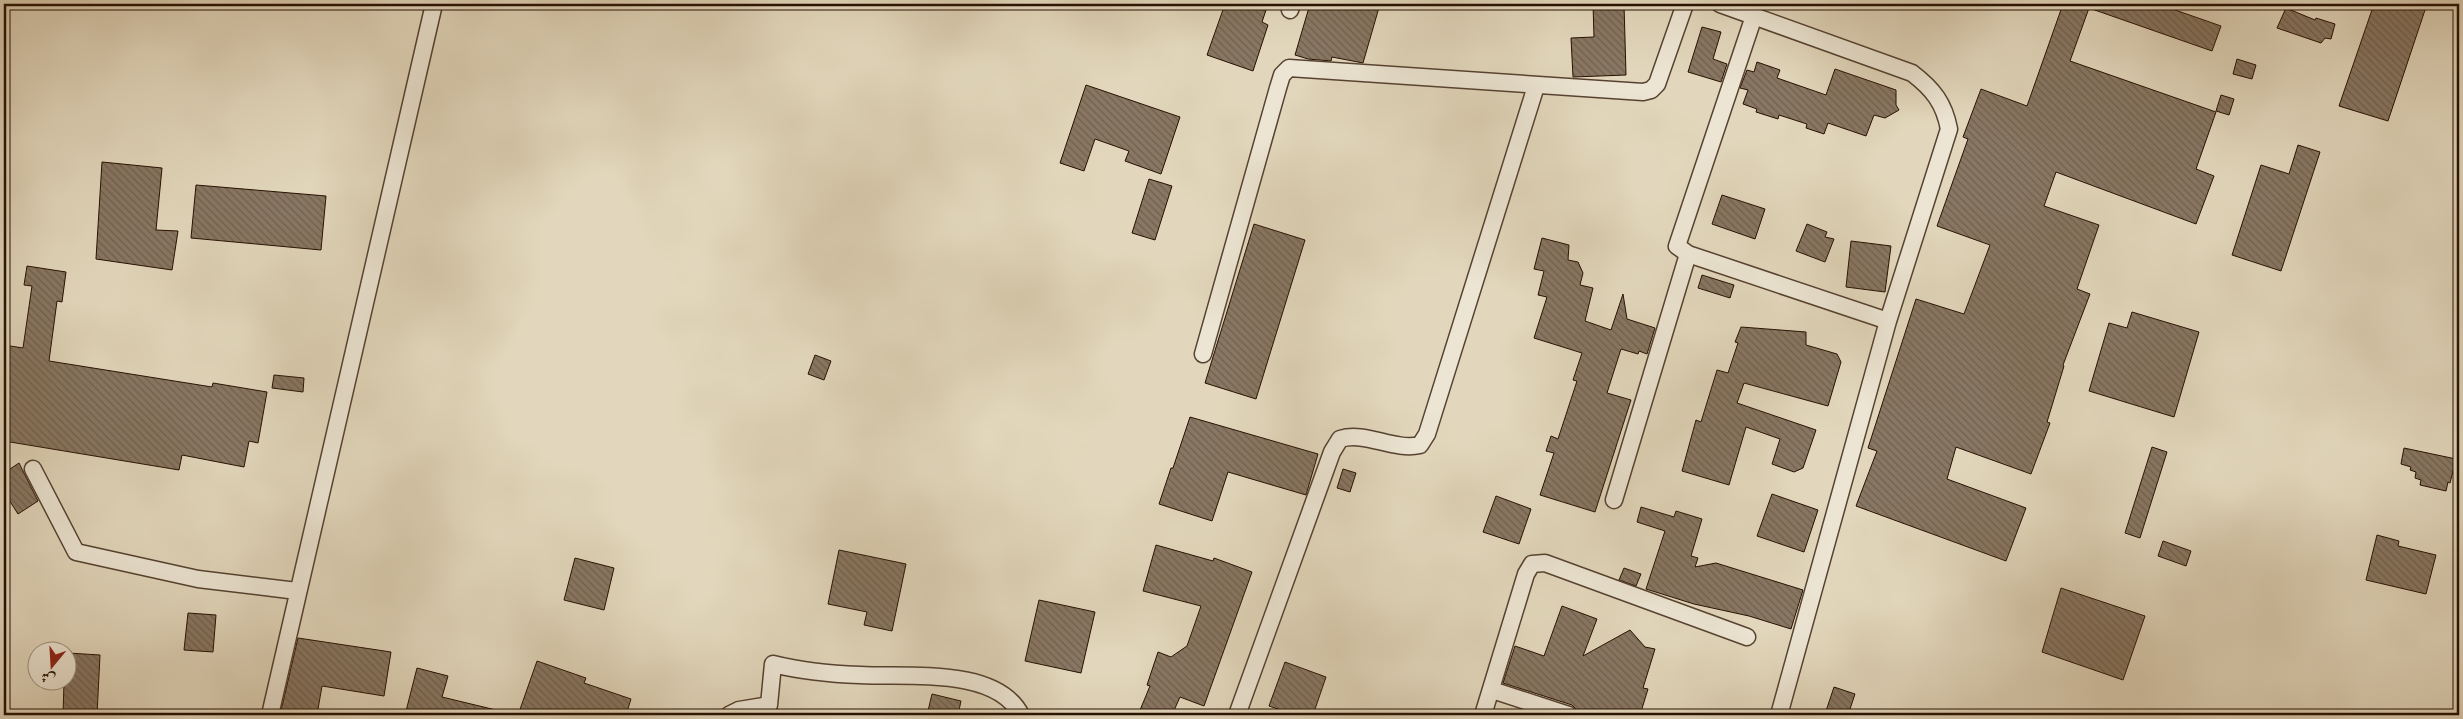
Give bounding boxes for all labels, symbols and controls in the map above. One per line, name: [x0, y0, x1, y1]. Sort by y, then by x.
north arrow: [28, 642, 78, 692]
text: ش: [39, 667, 58, 688]

